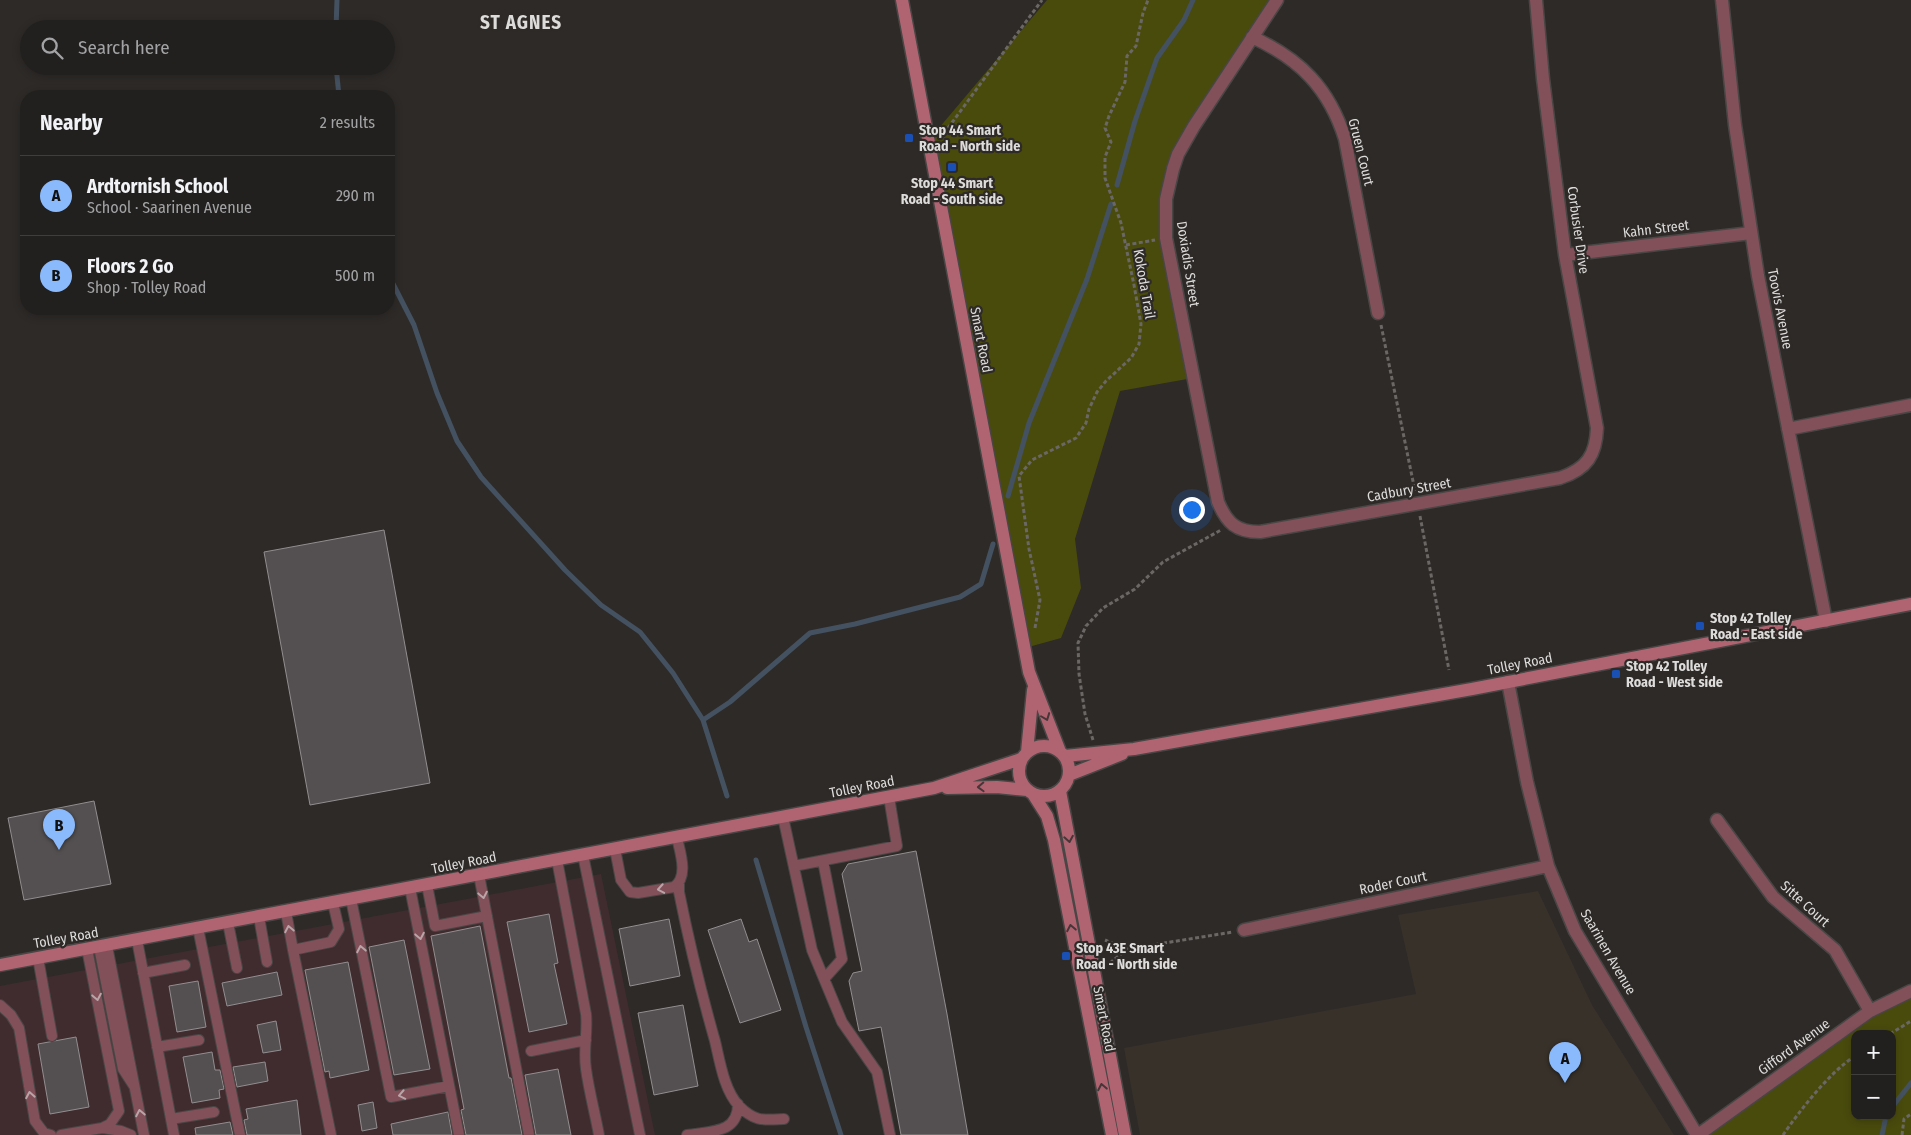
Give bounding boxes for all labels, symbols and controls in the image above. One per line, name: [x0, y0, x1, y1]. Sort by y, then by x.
district label: ST AGNES: [480, 11, 562, 34]
search box: [20, 20, 395, 75]
icon: search: [38, 34, 66, 62]
text: Search here: [78, 36, 170, 59]
text: Nearby: [40, 110, 102, 136]
text: 2 results: [320, 113, 375, 132]
street label: Gruen Court: [1344, 117, 1378, 188]
place label: Stop 44 Smart Road - North side: [919, 122, 1020, 155]
marker: Stop 44 Smart Road - North side: [903, 132, 915, 144]
marker: Stop 44 Smart Road - South side: [946, 161, 958, 173]
text: Ardtornish School: [87, 175, 228, 198]
place label: Stop 44 Smart Road - South side: [901, 175, 1003, 208]
street label: Corbusier Drive: [1563, 185, 1593, 275]
text: A: [52, 186, 60, 205]
text: 290 m: [336, 186, 375, 205]
text: School · Saarinen Avenue: [87, 198, 252, 217]
street label: Kahn Street: [1622, 216, 1691, 241]
street label: Doxiadis Street: [1173, 220, 1203, 309]
street label: Kokoda Trail: [1129, 248, 1159, 321]
text: Floors 2 Go: [87, 255, 174, 278]
text: B: [52, 266, 60, 285]
text: 500 m: [335, 266, 375, 285]
street label: Toovis Avenue: [1764, 267, 1796, 351]
text: Shop · Tolley Road: [87, 278, 206, 297]
street label: Smart Road: [966, 306, 996, 374]
street label: Cadbury Street: [1366, 474, 1453, 506]
your location: [1179, 497, 1205, 523]
place label: Stop 42 Tolley Road - East side: [1710, 610, 1803, 643]
marker: Stop 42 Tolley Road - East side: [1694, 620, 1706, 632]
street label: Tolley Road: [1486, 649, 1554, 679]
place label: Stop 42 Tolley Road - West side: [1626, 658, 1723, 691]
marker: Stop 42 Tolley Road - West side: [1610, 668, 1622, 680]
one-way arrow: [1040, 712, 1050, 721]
street label: Tolley Road: [828, 772, 896, 802]
one-way arrow: [977, 782, 985, 793]
pin: B: [43, 809, 75, 850]
one-way arrow: [1063, 835, 1073, 843]
street label: Tolley Road: [430, 848, 498, 878]
street label: Roder Court: [1358, 867, 1429, 898]
street label: Sitte Court: [1777, 877, 1834, 931]
one-way arrow: [657, 884, 665, 894]
one-way arrow: [477, 891, 488, 900]
street label: Saarinen Avenue: [1577, 906, 1639, 998]
one-way arrow: [1067, 923, 1077, 932]
street label: Tolley Road: [32, 924, 100, 952]
one-way arrow: [285, 925, 295, 934]
one-way arrow: [414, 932, 424, 940]
place label: Stop 43E Smart Road - North side: [1076, 940, 1177, 973]
one-way arrow: [356, 945, 367, 953]
marker: Stop 43E Smart Road - North side: [1060, 950, 1072, 962]
street label: Smart Road: [1089, 985, 1119, 1053]
one-way arrow: [91, 992, 101, 1001]
street label: Gifford Avenue: [1755, 1015, 1833, 1079]
map controls: [1851, 1030, 1896, 1120]
button: +: [1851, 1030, 1896, 1075]
pin: A: [1549, 1042, 1581, 1083]
button: −: [1851, 1075, 1896, 1120]
one-way arrow: [1098, 1083, 1108, 1092]
one-way arrow: [397, 1089, 406, 1100]
one-way arrow: [26, 1091, 36, 1100]
one-way arrow: [135, 1109, 146, 1118]

